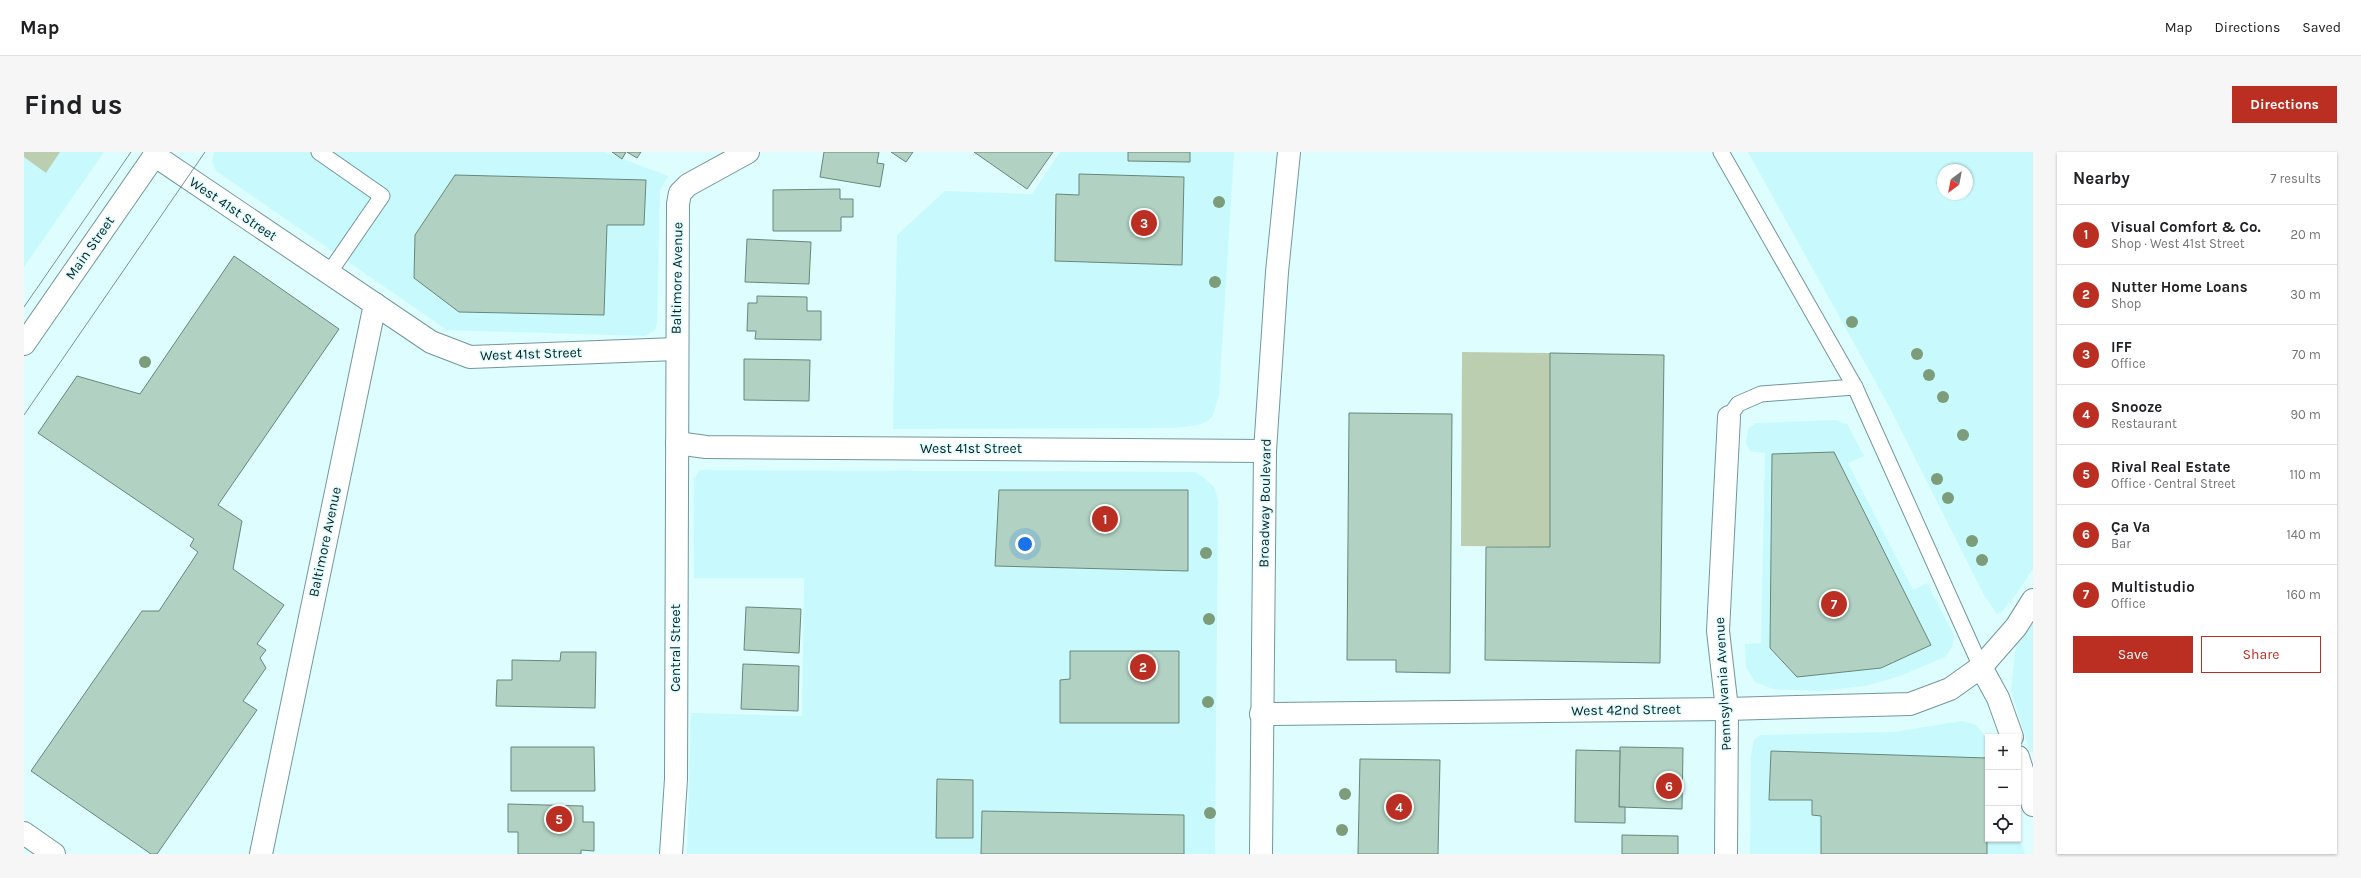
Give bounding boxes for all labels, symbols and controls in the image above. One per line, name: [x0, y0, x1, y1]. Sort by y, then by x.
text: Map: [20, 17, 59, 39]
text: Map: [2165, 19, 2193, 36]
text: Directions: [2215, 19, 2280, 36]
text: Saved: [2302, 19, 2341, 36]
button: Directions: [2232, 86, 2337, 123]
text: Find us: [24, 88, 123, 121]
north arrow: [1937, 164, 1973, 200]
text: Nearby: [2073, 168, 2130, 188]
text: 7 results: [2270, 171, 2321, 186]
street label: West 41st Street: [186, 173, 280, 245]
pin: 3: [1131, 208, 1157, 238]
street label: Main Street: [62, 213, 118, 283]
text: Visual Comfort & Co.: [2111, 218, 2261, 236]
street label: Baltimore Avenue: [668, 222, 686, 334]
text: 1: [2084, 227, 2088, 242]
text: 20 m: [2291, 227, 2321, 242]
text: Shop · West 41st Street: [2111, 236, 2245, 251]
text: Nutter Home Loans: [2111, 278, 2248, 296]
text: 2: [2082, 287, 2090, 302]
text: 30 m: [2290, 287, 2321, 302]
text: Shop: [2111, 296, 2141, 311]
text: IFF: [2111, 338, 2132, 356]
street label: West 41st Street: [480, 344, 582, 364]
text: 3: [2082, 347, 2090, 362]
text: 70 m: [2292, 347, 2321, 362]
text: Office: [2111, 356, 2146, 371]
text: Snooze: [2111, 398, 2162, 416]
text: 4: [2082, 407, 2090, 422]
text: 90 m: [2290, 407, 2321, 422]
text: Restaurant: [2111, 416, 2177, 431]
street label: Broadway Boulevard: [1255, 438, 1275, 568]
street label: West 41st Street: [920, 440, 1022, 457]
text: Rival Real Estate: [2111, 458, 2231, 476]
text: 5: [2082, 467, 2090, 482]
text: 110 m: [2289, 467, 2321, 482]
text: Office · Central Street: [2111, 476, 2236, 491]
street label: Baltimore Avenue: [305, 485, 345, 599]
pin: 1: [1092, 504, 1118, 534]
text: Ça Va: [2111, 518, 2150, 536]
text: 6: [2082, 527, 2090, 542]
text: 140 m: [2286, 527, 2321, 542]
your location: [1015, 534, 1035, 554]
text: Bar: [2111, 536, 2131, 551]
text: Multistudio: [2111, 578, 2195, 596]
text: 7: [2083, 587, 2089, 602]
text: 160 m: [2286, 587, 2321, 602]
pin: 7: [1821, 589, 1847, 619]
text: Office: [2111, 596, 2146, 611]
street label: Central Street: [667, 604, 684, 692]
street label: Pennsylvania Avenue: [1711, 617, 1735, 751]
button: Save: [2073, 636, 2193, 673]
button: Share: [2201, 636, 2321, 673]
pin: 2: [1130, 652, 1156, 682]
street label: West 42nd Street: [1571, 701, 1681, 719]
map controls: [1985, 734, 2021, 842]
button: +: [1985, 734, 2021, 770]
button: −: [1985, 770, 2021, 806]
pin: 6: [1656, 771, 1682, 801]
pin: 4: [1386, 792, 1412, 822]
pin: 5: [546, 804, 572, 834]
button: locate: [1985, 806, 2021, 842]

